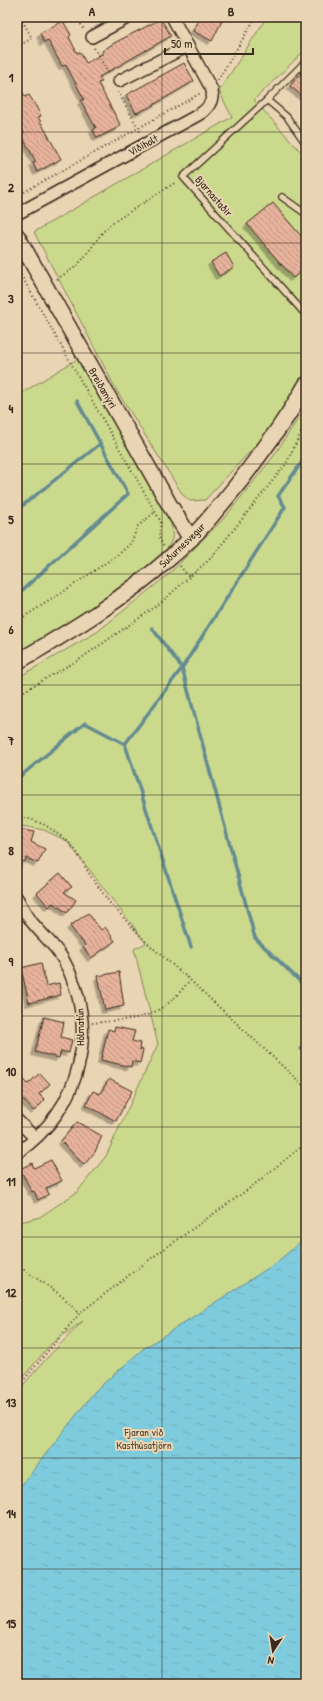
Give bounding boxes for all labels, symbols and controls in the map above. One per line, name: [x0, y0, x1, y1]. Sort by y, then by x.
text: A: [89, 2, 96, 20]
text: B: [228, 2, 235, 20]
scale bar: [165, 30, 253, 56]
text: 50 m: [171, 35, 192, 52]
text: 1: [9, 68, 14, 86]
street label: Víðiholt: [126, 131, 161, 159]
street label: Bjarnastaðir: [192, 172, 236, 220]
text: 2: [8, 178, 15, 196]
text: 3: [8, 289, 14, 307]
street label: Breiðamýri: [86, 365, 120, 411]
text: 4: [9, 399, 14, 417]
text: 5: [8, 510, 14, 528]
street label: Suðurnesvegur: [156, 519, 209, 571]
text: 6: [8, 620, 14, 638]
text: 7: [7, 731, 15, 749]
text: 8: [8, 841, 14, 859]
text: 9: [9, 952, 14, 970]
street label: Hólmatún: [73, 1008, 87, 1046]
text: 10: [6, 1062, 16, 1080]
text: 11: [6, 1172, 16, 1190]
text: 12: [6, 1283, 17, 1301]
text: 13: [6, 1393, 16, 1411]
park label: Fjaran við Kasthúsatjörn: [116, 1425, 172, 1452]
text: 14: [6, 1504, 16, 1522]
text: 15: [6, 1614, 17, 1632]
north arrow: [253, 1631, 293, 1671]
text: N: [266, 1653, 275, 1668]

